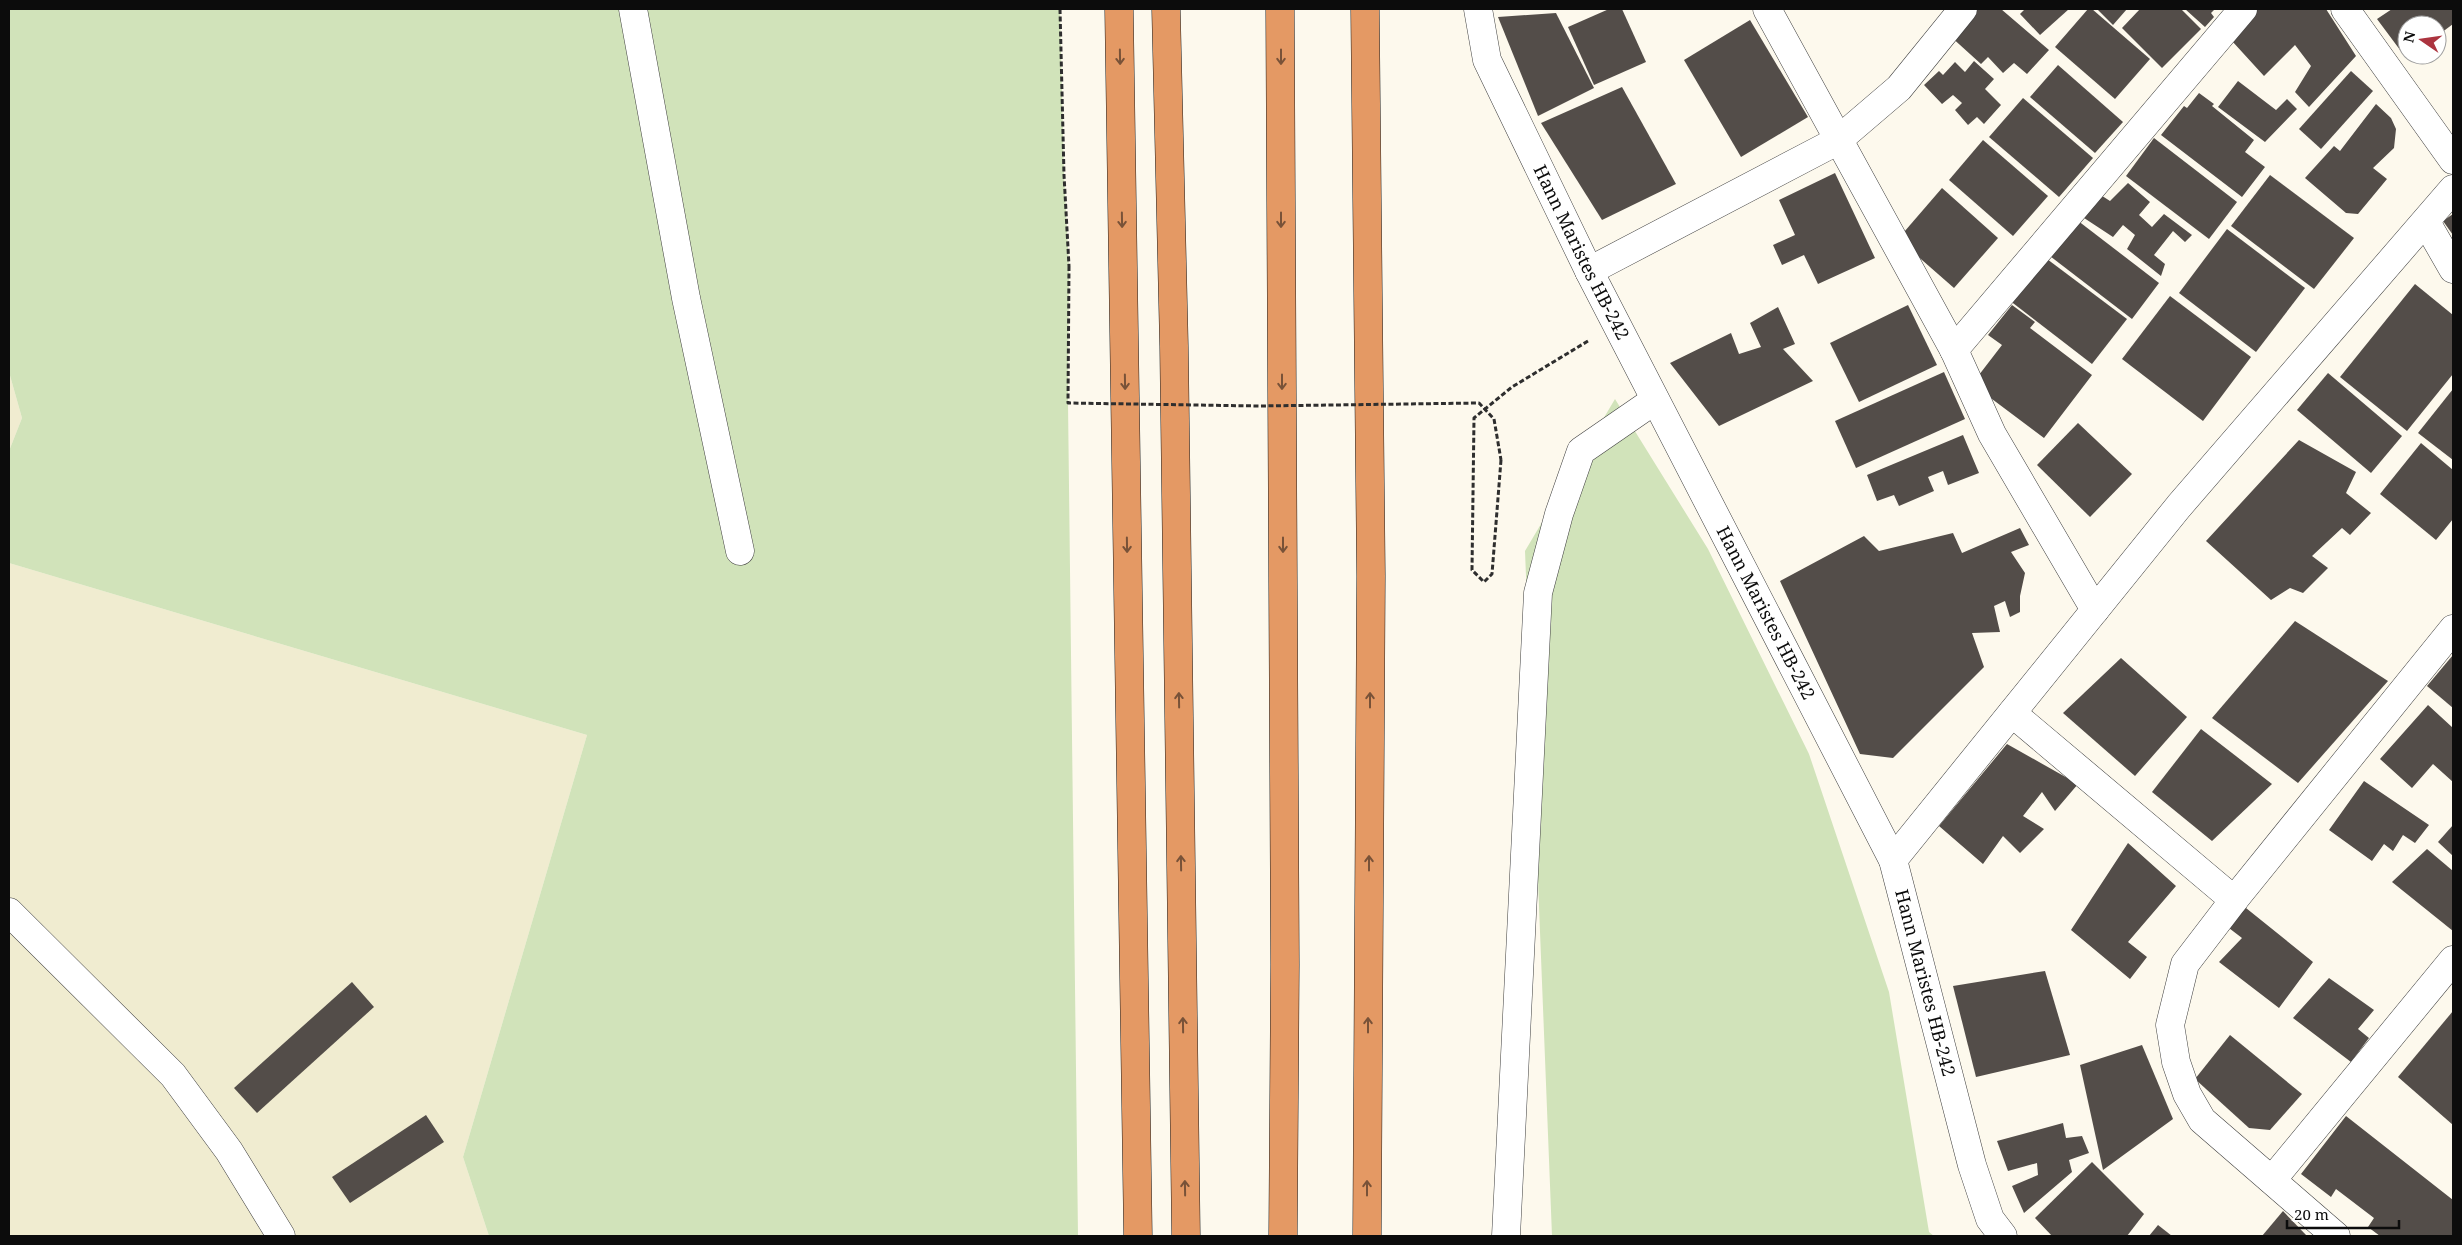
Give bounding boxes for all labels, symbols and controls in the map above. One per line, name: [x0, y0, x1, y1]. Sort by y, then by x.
north arrow: [2397, 15, 2447, 65]
text: N: [2398, 29, 2419, 44]
one-way arrow: [1115, 49, 1125, 65]
one-way arrow: [1276, 49, 1286, 65]
street label: Hann Maristes HB-242: [1528, 161, 1635, 344]
one-way arrow: [1117, 212, 1127, 228]
one-way arrow: [1276, 212, 1286, 228]
one-way arrow: [1120, 374, 1130, 390]
one-way arrow: [1277, 374, 1287, 390]
street label: Hann Maristes HB-242: [1712, 522, 1821, 704]
one-way arrow: [1122, 536, 1132, 553]
one-way arrow: [1278, 536, 1288, 553]
one-way arrow: [1174, 692, 1184, 708]
one-way arrow: [1365, 692, 1375, 708]
one-way arrow: [1176, 855, 1186, 871]
one-way arrow: [1364, 855, 1374, 871]
street label: Hann Maristes HB-242: [1890, 887, 1962, 1079]
one-way arrow: [1178, 1017, 1188, 1034]
one-way arrow: [1363, 1017, 1373, 1034]
one-way arrow: [1180, 1180, 1190, 1196]
one-way arrow: [1362, 1180, 1372, 1196]
scale bar: [2287, 1198, 2400, 1230]
text: 20 m: [2294, 1204, 2329, 1224]

